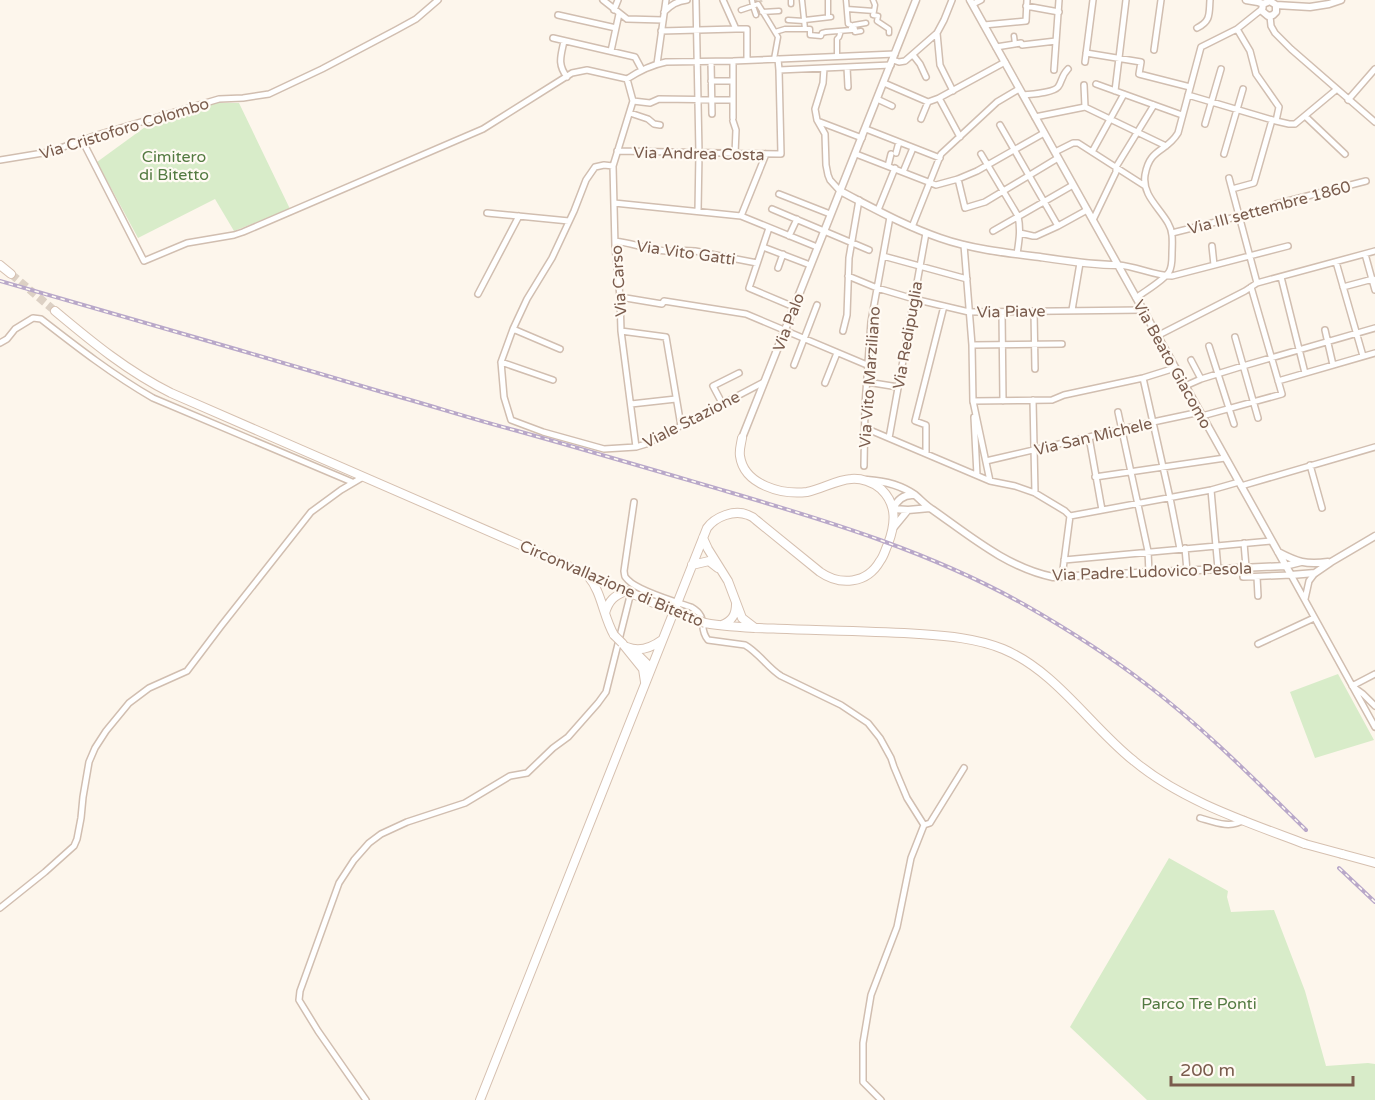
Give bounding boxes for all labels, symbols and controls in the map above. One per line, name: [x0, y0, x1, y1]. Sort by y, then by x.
street label: Via Cristoforo Colombo: [37, 94, 212, 164]
street label: Via Andrea Costa: [633, 143, 765, 165]
park label: Cimitero di Bitetto: [139, 147, 209, 185]
street label: Via III settembre 1860: [1186, 177, 1353, 239]
street label: Via Vito Gatti: [635, 236, 737, 270]
street label: Via Carso: [607, 244, 631, 317]
street label: Via Redipuglia: [889, 280, 927, 391]
street label: Via Palo: [769, 290, 809, 354]
street label: Via Beato Giacomo: [1128, 296, 1216, 433]
street label: Via Piave: [976, 301, 1046, 323]
street label: Via Vito Marziliano: [855, 306, 885, 449]
street label: Viale Stazione: [640, 387, 743, 453]
street label: Via San Michele: [1032, 414, 1154, 460]
street label: Circonvallazione di Bitetto: [517, 536, 707, 632]
street label: Via Padre Ludovico Pesola: [1052, 559, 1252, 585]
park label: Parco Tre Ponti: [1141, 994, 1257, 1014]
scale bar: [1171, 1049, 1352, 1087]
text: 200 m: [1180, 1059, 1235, 1081]

